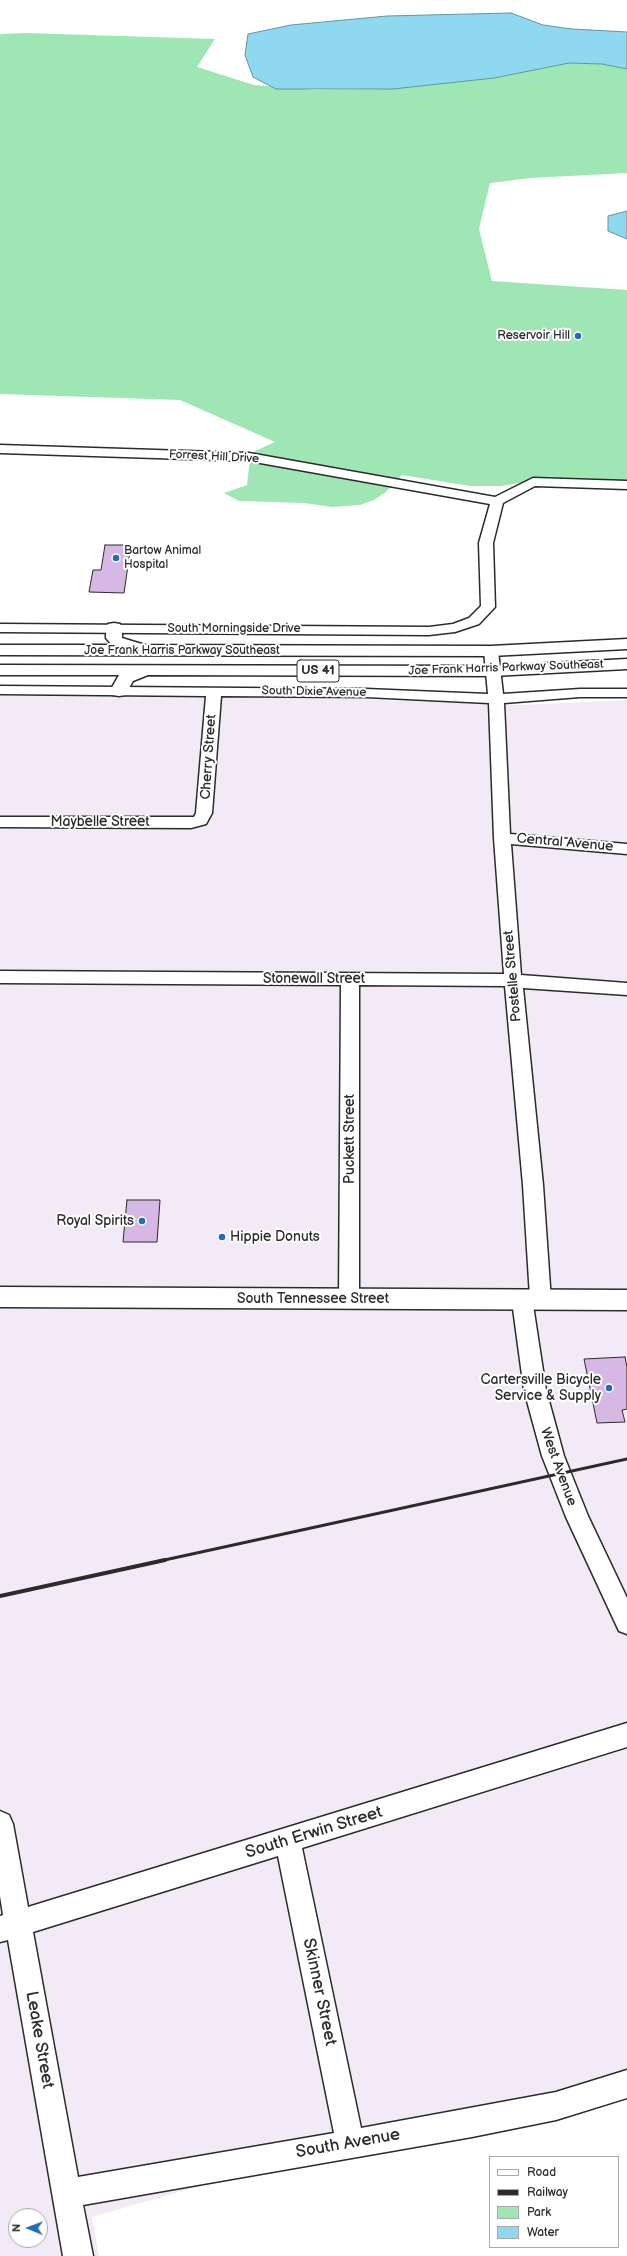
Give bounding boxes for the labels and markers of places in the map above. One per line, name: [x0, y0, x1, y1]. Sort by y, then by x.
place label: Reservoir Hill: [497, 329, 570, 343]
marker: Reservoir Hill: [573, 331, 583, 341]
place label: Bartow Animal Hospital: [124, 544, 201, 572]
marker: Bartow Animal Hospital: [111, 553, 121, 563]
place label: Royal Spirits: [56, 1213, 134, 1229]
marker: Royal Spirits: [137, 1216, 147, 1226]
place label: Hippie Donuts: [230, 1229, 320, 1245]
marker: Hippie Donuts: [217, 1232, 227, 1242]
place label: Cartersville Bicycle Service & Supply: [481, 1372, 601, 1404]
marker: Cartersville Bicycle Service & Supply: [604, 1383, 614, 1393]

